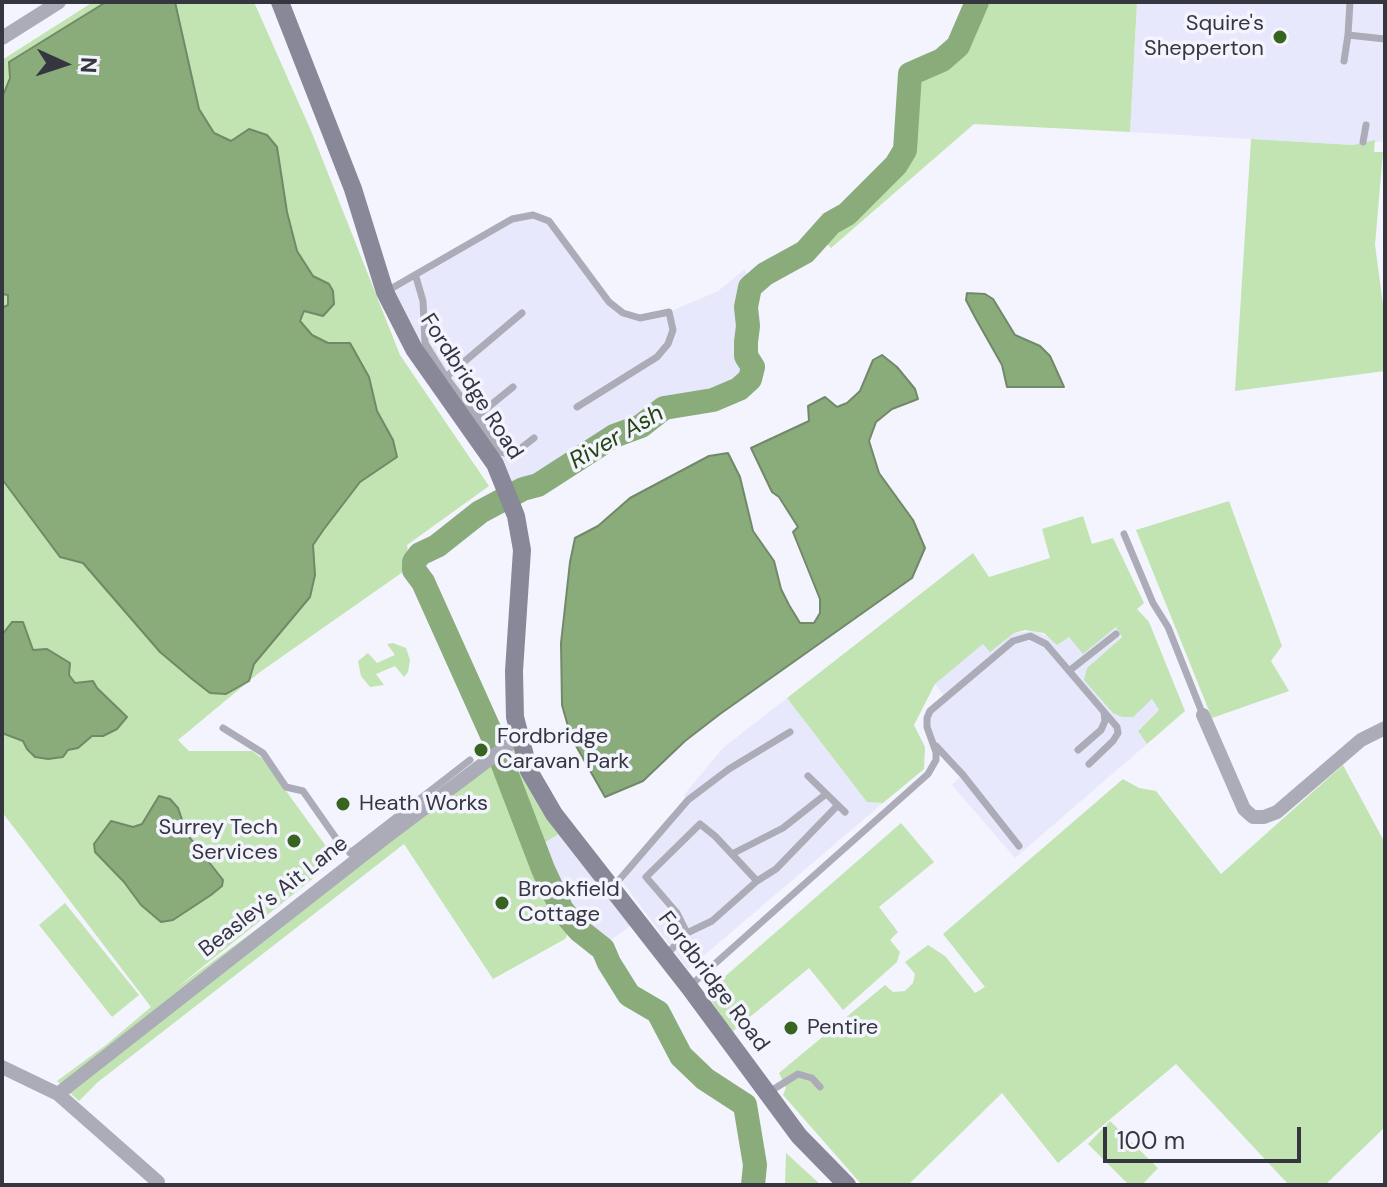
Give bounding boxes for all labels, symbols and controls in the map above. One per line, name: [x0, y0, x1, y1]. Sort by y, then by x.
place label: Squire's Shepperton: [1144, 11, 1264, 62]
north arrow: [24, 24, 104, 104]
marker: Squire's Shepperton: [1271, 28, 1289, 46]
text: N: [74, 57, 103, 74]
street label: Fordbridge Road: [414, 309, 528, 465]
water label: River Ash: [565, 400, 669, 476]
place label: Fordbridge Caravan Park: [497, 724, 629, 776]
marker: Fordbridge Caravan Park: [472, 741, 490, 759]
place label: Heath Works: [359, 791, 488, 817]
marker: Heath Works: [334, 795, 352, 813]
place label: Surrey Tech Services: [159, 815, 278, 866]
street label: Beasley's Ait Lane: [194, 831, 354, 963]
marker: Surrey Tech Services: [285, 832, 303, 850]
place label: Brookfield Cottage: [518, 877, 620, 928]
marker: Brookfield Cottage: [493, 894, 511, 912]
street label: Fordbridge Road: [652, 907, 774, 1057]
place label: Pentire: [807, 1015, 878, 1041]
marker: Pentire: [782, 1019, 800, 1037]
scale bar: [1107, 1111, 1305, 1161]
text: 100 m: [1117, 1125, 1185, 1156]

